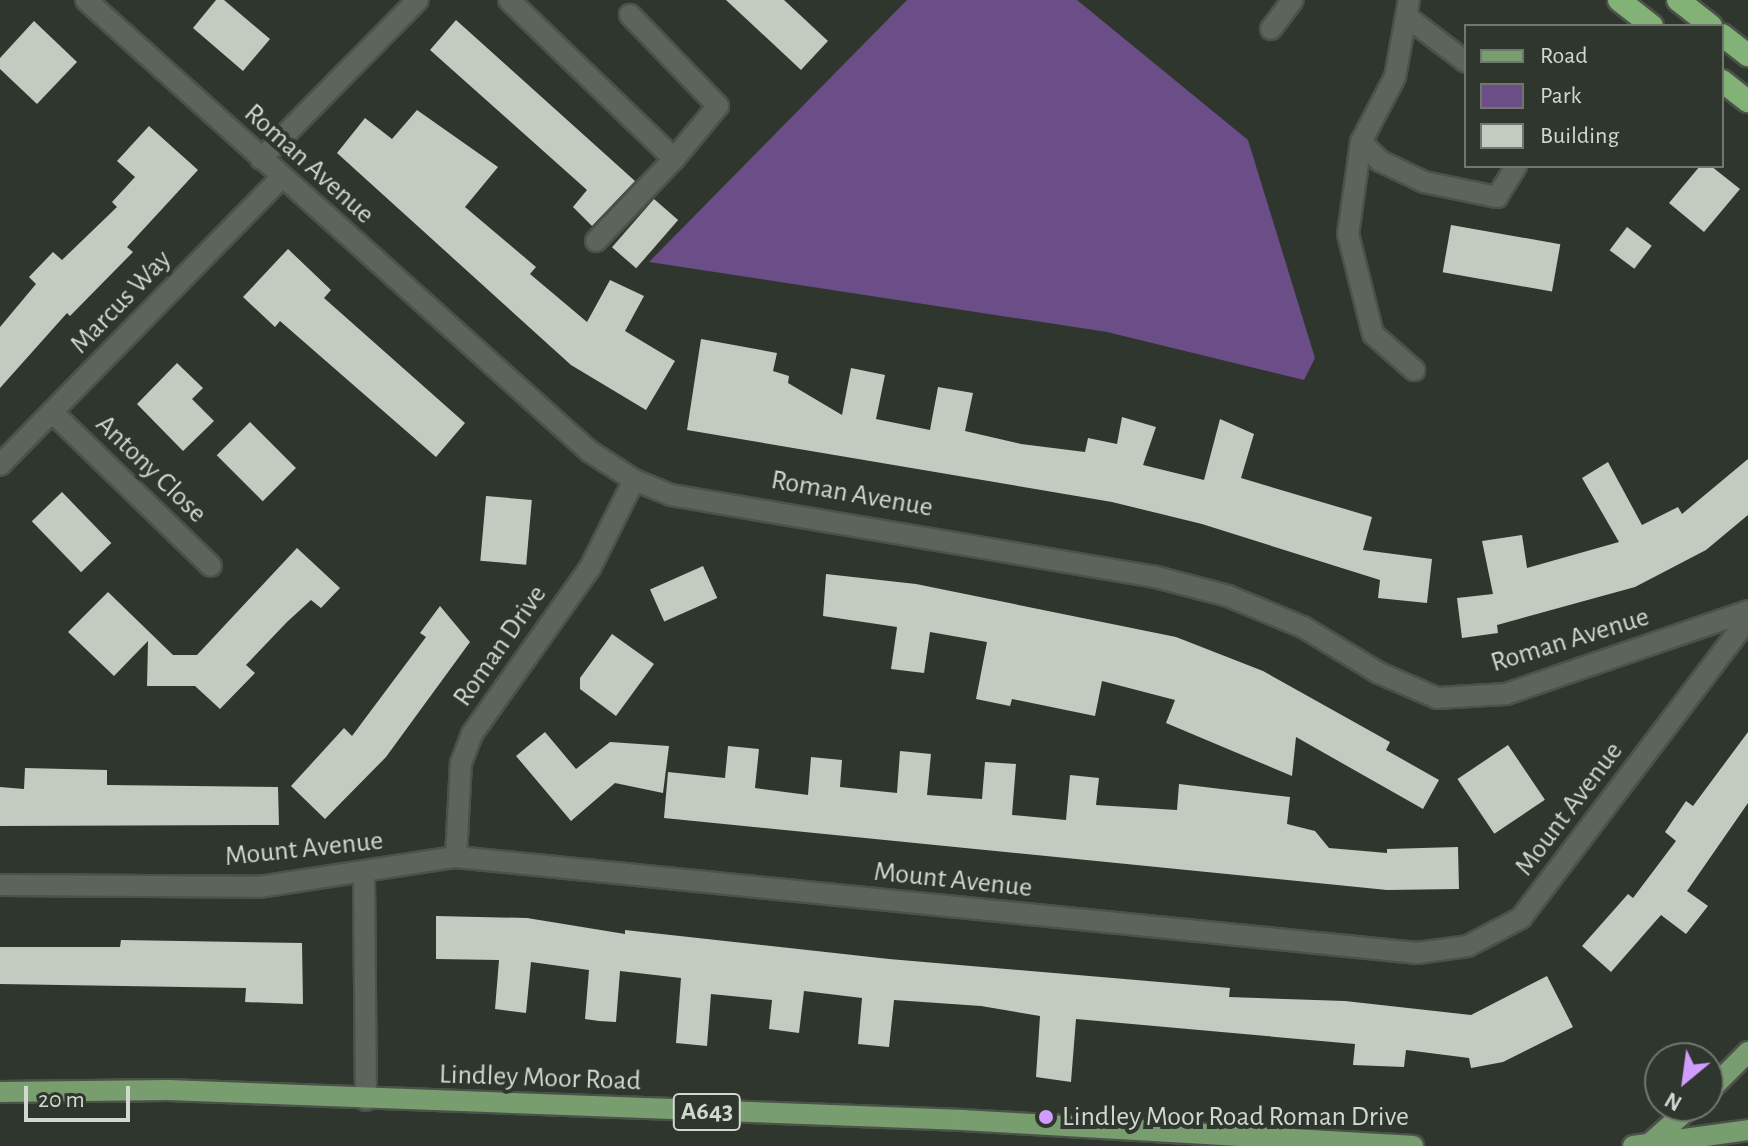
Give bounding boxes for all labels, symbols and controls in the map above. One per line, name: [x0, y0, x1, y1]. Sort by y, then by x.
legend: [1464, 24, 1724, 168]
text: Road: [1540, 44, 1588, 68]
text: Park: [1540, 84, 1581, 108]
street label: Roman Avenue: [237, 97, 381, 231]
text: Building: [1540, 124, 1619, 148]
street label: Marcus Way: [63, 243, 179, 361]
street label: Antony Close: [88, 408, 214, 530]
street label: Roman Avenue: [768, 463, 936, 525]
street label: Roman Drive: [446, 579, 554, 713]
street label: Roman Avenue: [1487, 600, 1653, 680]
street label: Mount Avenue: [1508, 735, 1630, 883]
street label: Mount Avenue: [223, 824, 385, 874]
street label: Mount Avenue: [872, 855, 1034, 905]
north arrow: [1644, 1042, 1724, 1122]
street label: Lindley Moor Road: [439, 1058, 641, 1098]
scale bar: [28, 1070, 134, 1120]
text: 20 m: [38, 1088, 85, 1112]
text: N: [1661, 1088, 1685, 1115]
road number: A643: [671, 1090, 743, 1134]
place label: Lindley Moor Road Roman Drive: [1062, 1100, 1409, 1134]
marker: Lindley Moor Road Roman Drive: [1037, 1108, 1055, 1126]

